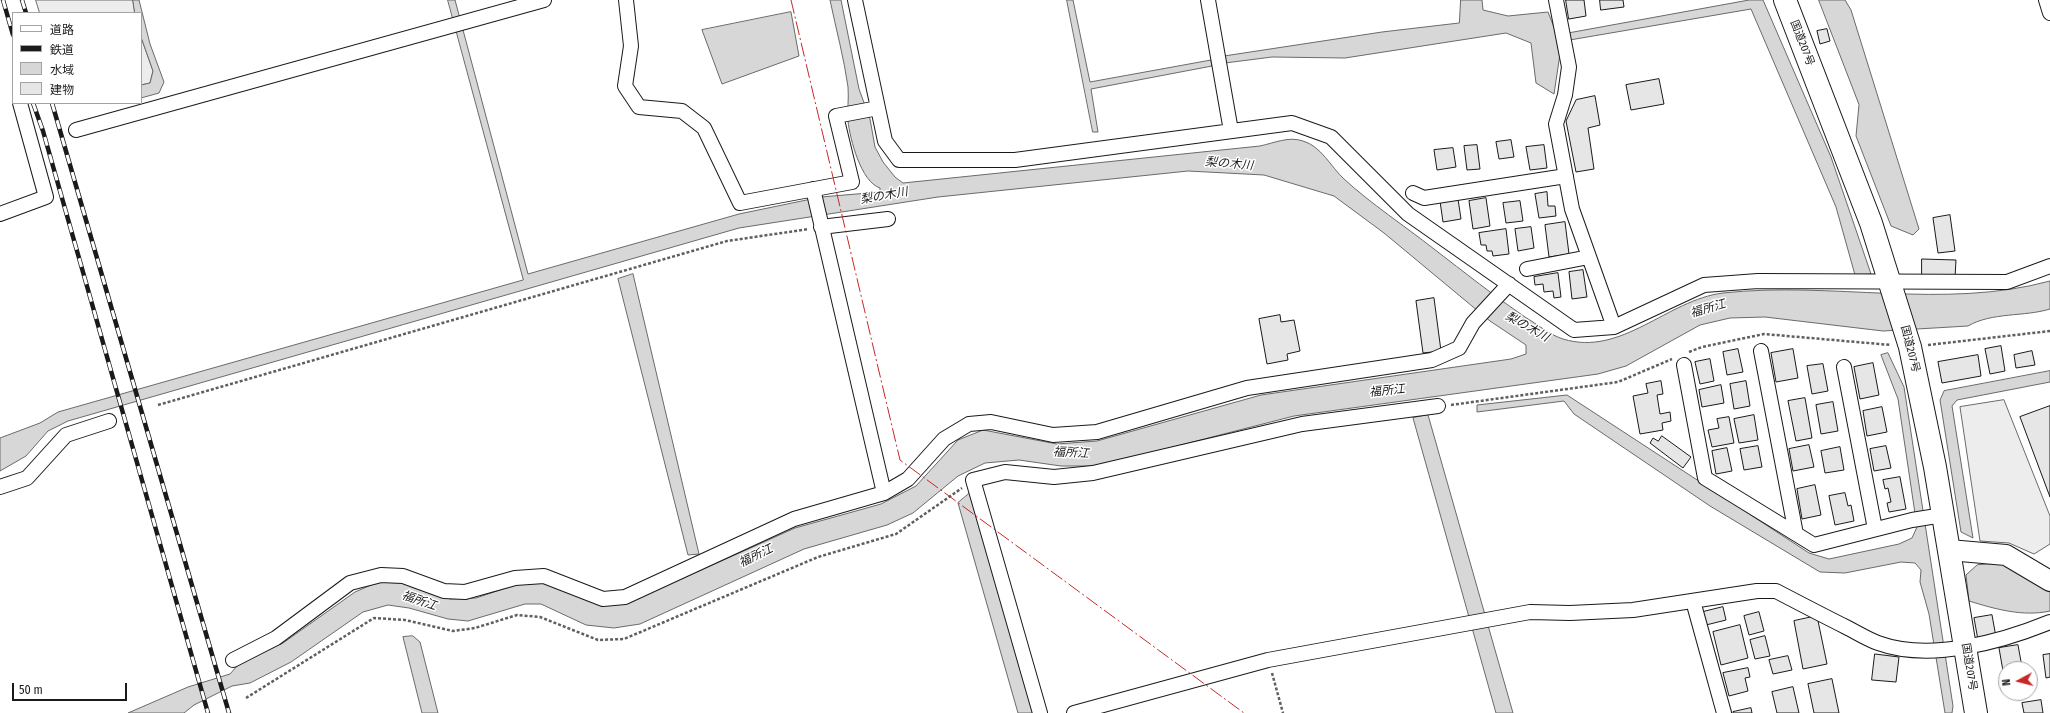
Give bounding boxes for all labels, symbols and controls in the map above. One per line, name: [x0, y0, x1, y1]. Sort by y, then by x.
legend: [12, 12, 142, 104]
street label: 国道207号: [1787, 18, 1817, 68]
text: 道路: [50, 23, 74, 37]
text: 鉄道: [50, 43, 74, 57]
text: 水域: [50, 63, 74, 77]
text: 建物: [50, 83, 74, 97]
water label: 梨の木川: [1204, 155, 1254, 173]
water label: 梨の木川: [859, 185, 909, 207]
water label: 福所江: [1689, 297, 1727, 321]
water label: 梨の木川: [1503, 309, 1551, 345]
street label: 国道207号: [1898, 324, 1922, 374]
water label: 福所江: [1368, 382, 1406, 400]
water label: 福所江: [1053, 445, 1089, 461]
water label: 福所江: [737, 542, 775, 570]
water label: 福所江: [400, 588, 438, 614]
street label: 国道207号: [1959, 642, 1979, 692]
north arrow: [1998, 661, 2038, 701]
scale bar: [14, 675, 129, 701]
text: N: [2000, 678, 2013, 686]
text: 50 m: [19, 683, 43, 697]

